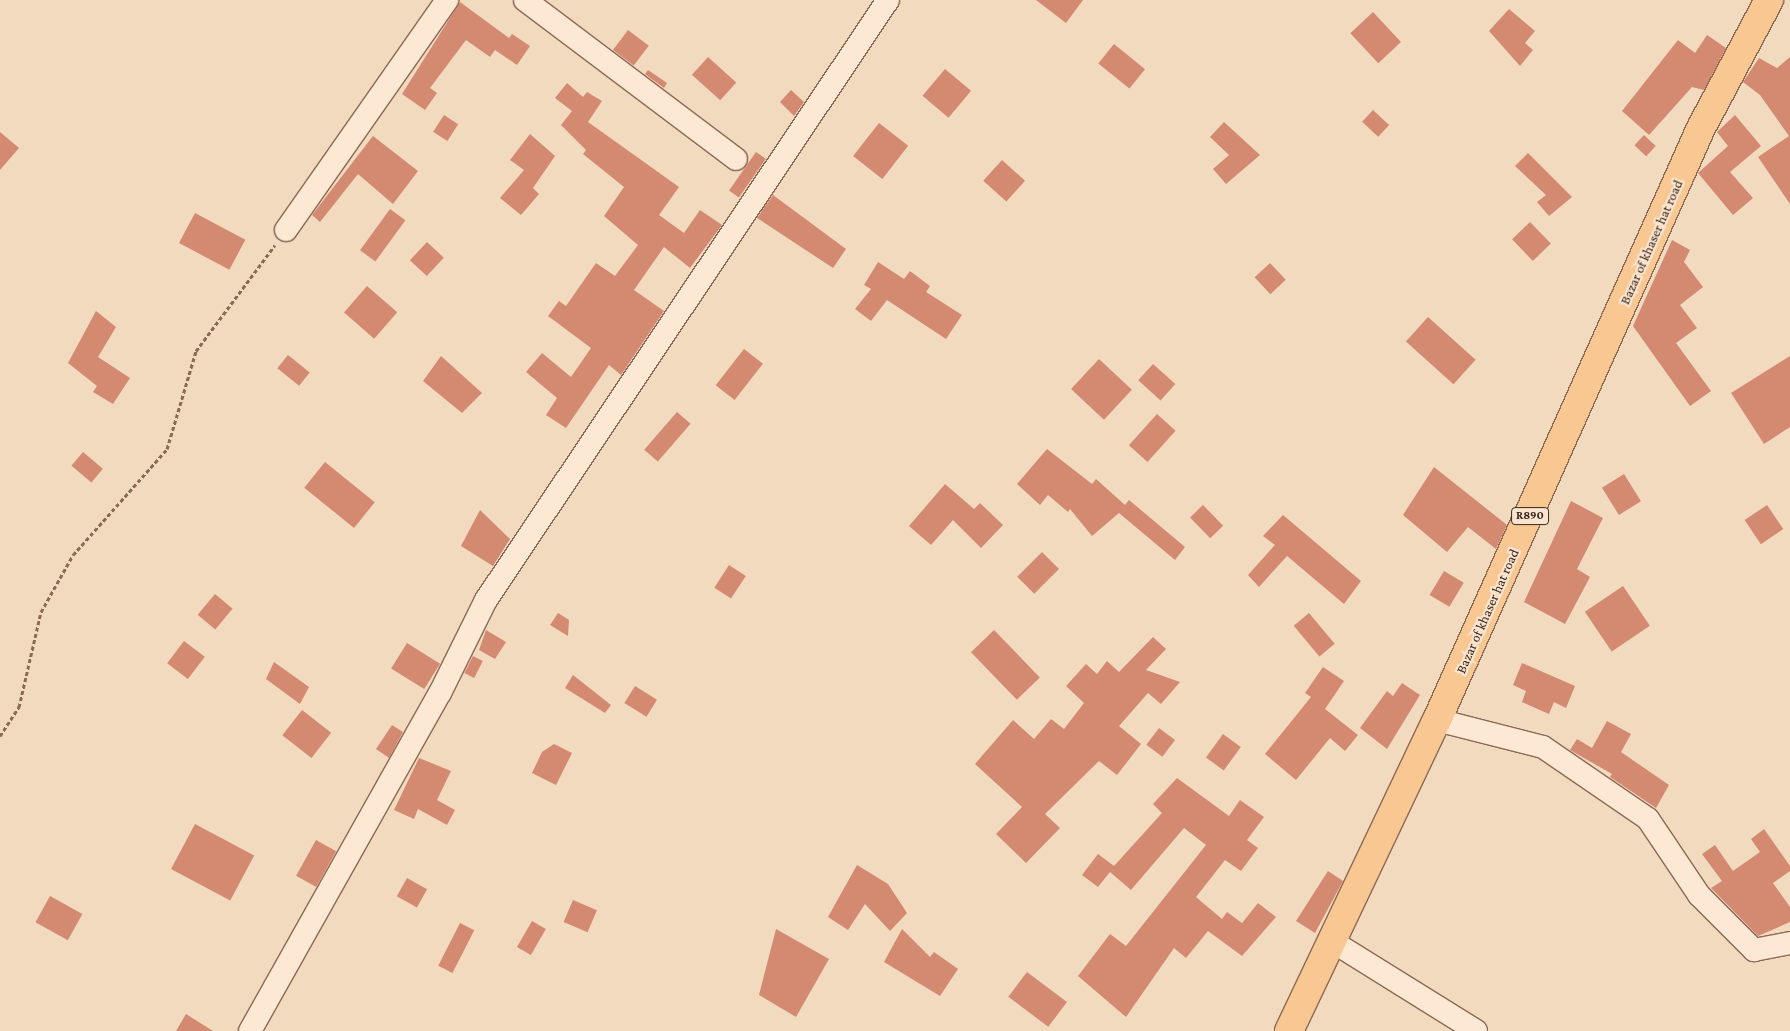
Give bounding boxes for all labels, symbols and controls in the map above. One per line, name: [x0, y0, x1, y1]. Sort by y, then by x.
street label: Bazar of khaser hat road: [1616, 177, 1686, 307]
road number: R890: [1510, 506, 1550, 526]
street label: Bazar of khaser hat road: [1452, 546, 1522, 676]

